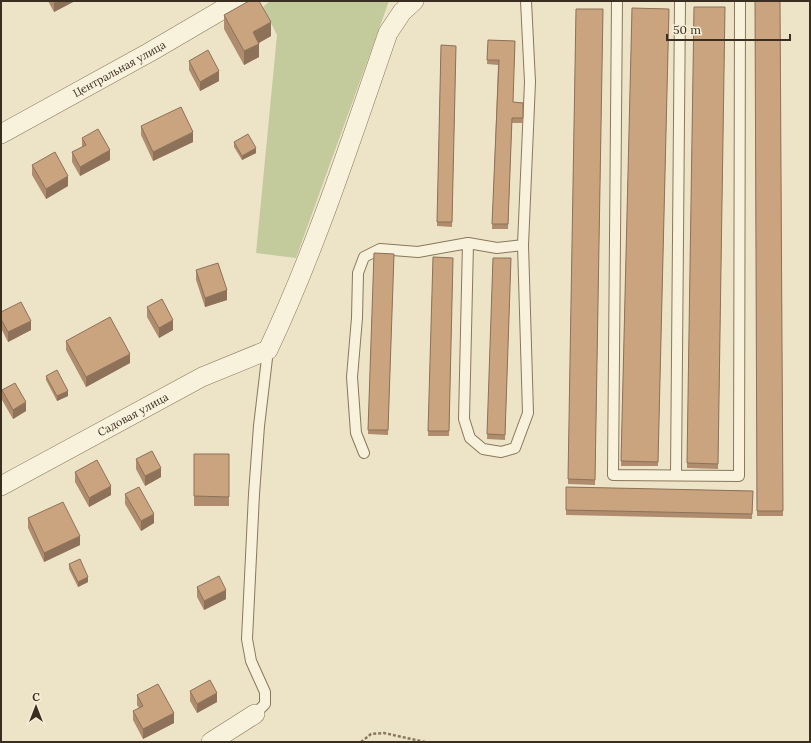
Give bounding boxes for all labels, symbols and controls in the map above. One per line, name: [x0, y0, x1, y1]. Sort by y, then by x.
scale bar: [667, 16, 790, 42]
text: 50 m: [673, 22, 701, 37]
street label: Центральная улица: [70, 37, 168, 100]
street label: Садовая улица: [95, 390, 171, 439]
north arrow: [16, 687, 56, 727]
text: С: [32, 690, 40, 704]

